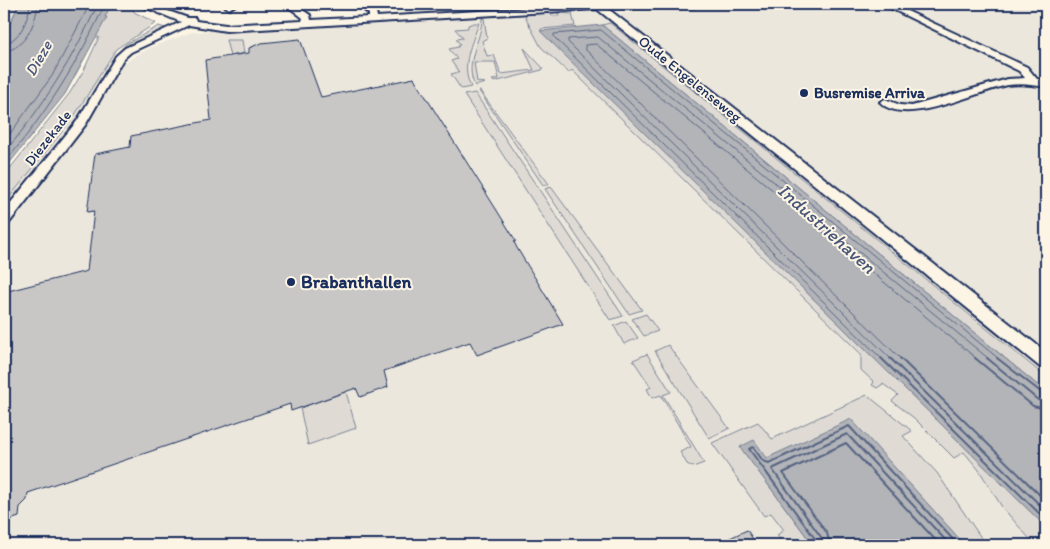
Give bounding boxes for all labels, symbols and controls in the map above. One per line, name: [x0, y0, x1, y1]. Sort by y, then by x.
street label: Oude Engelenseweg: [635, 32, 746, 126]
water label: Dieze: [21, 36, 57, 79]
place label: Busremise Arriva: [814, 84, 925, 102]
marker: Busremise Arriva: [798, 87, 810, 99]
street label: Diezekade: [21, 107, 75, 169]
water label: Industriehaven: [773, 179, 881, 279]
place label: Brabanthallen: [301, 271, 412, 293]
marker: Brabanthallen: [285, 276, 297, 288]

